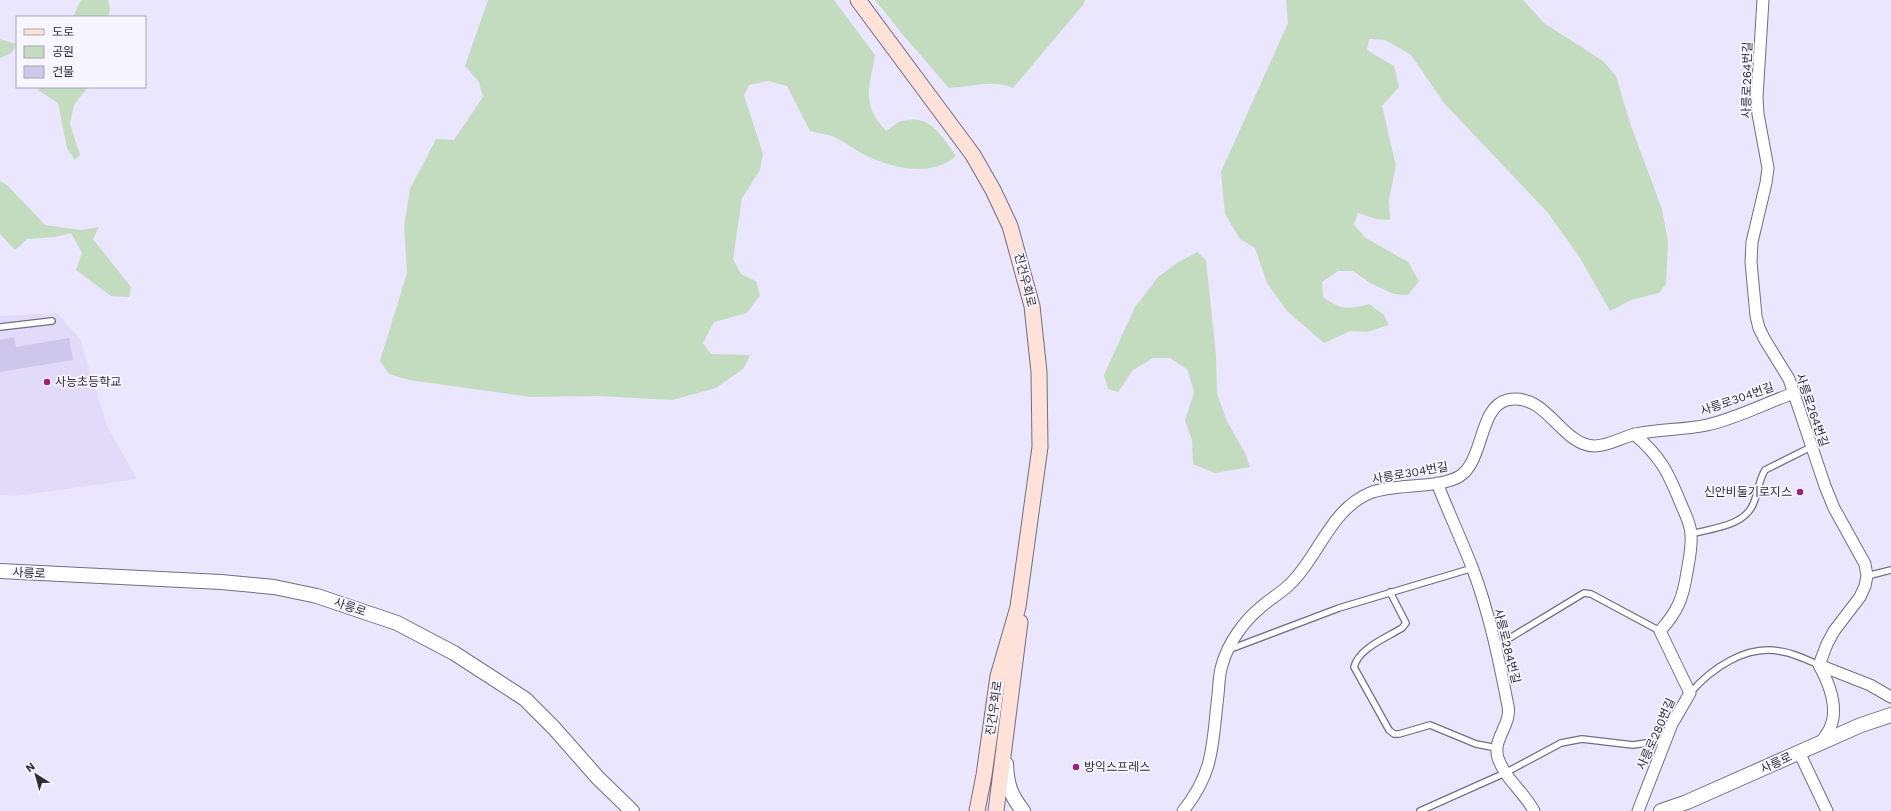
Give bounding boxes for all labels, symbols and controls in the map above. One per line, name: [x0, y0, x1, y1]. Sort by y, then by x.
legend: [16, 16, 146, 88]
text: 도로: [52, 25, 74, 39]
street label: 사릉로264번길: [1739, 41, 1755, 119]
text: 공원: [52, 45, 74, 59]
text: 건물: [52, 65, 74, 79]
street label: 진건우회로: [1012, 252, 1038, 308]
street label: 사릉로264번길: [1793, 371, 1831, 449]
place label: 사능초등학교: [55, 375, 121, 389]
marker: 사능초등학교: [42, 377, 52, 387]
street label: 사릉로304번길: [1698, 380, 1776, 418]
street label: 사릉로304번길: [1371, 459, 1449, 487]
place label: 신안비둘기로지스: [1704, 485, 1792, 499]
marker: 신안비둘기로지스: [1795, 487, 1805, 497]
street label: 사릉로: [12, 565, 46, 581]
street label: 사릉로: [332, 595, 368, 619]
street label: 사릉로284번길: [1491, 607, 1523, 685]
street label: 진건우회로: [983, 680, 1005, 736]
street label: 사릉로280번길: [1634, 696, 1678, 772]
street label: 사릉로: [1758, 750, 1794, 776]
north arrow: [16, 755, 56, 795]
text: N: [23, 760, 37, 775]
place label: 방익스프레스: [1084, 760, 1150, 774]
marker: 방익스프레스: [1071, 762, 1081, 772]

